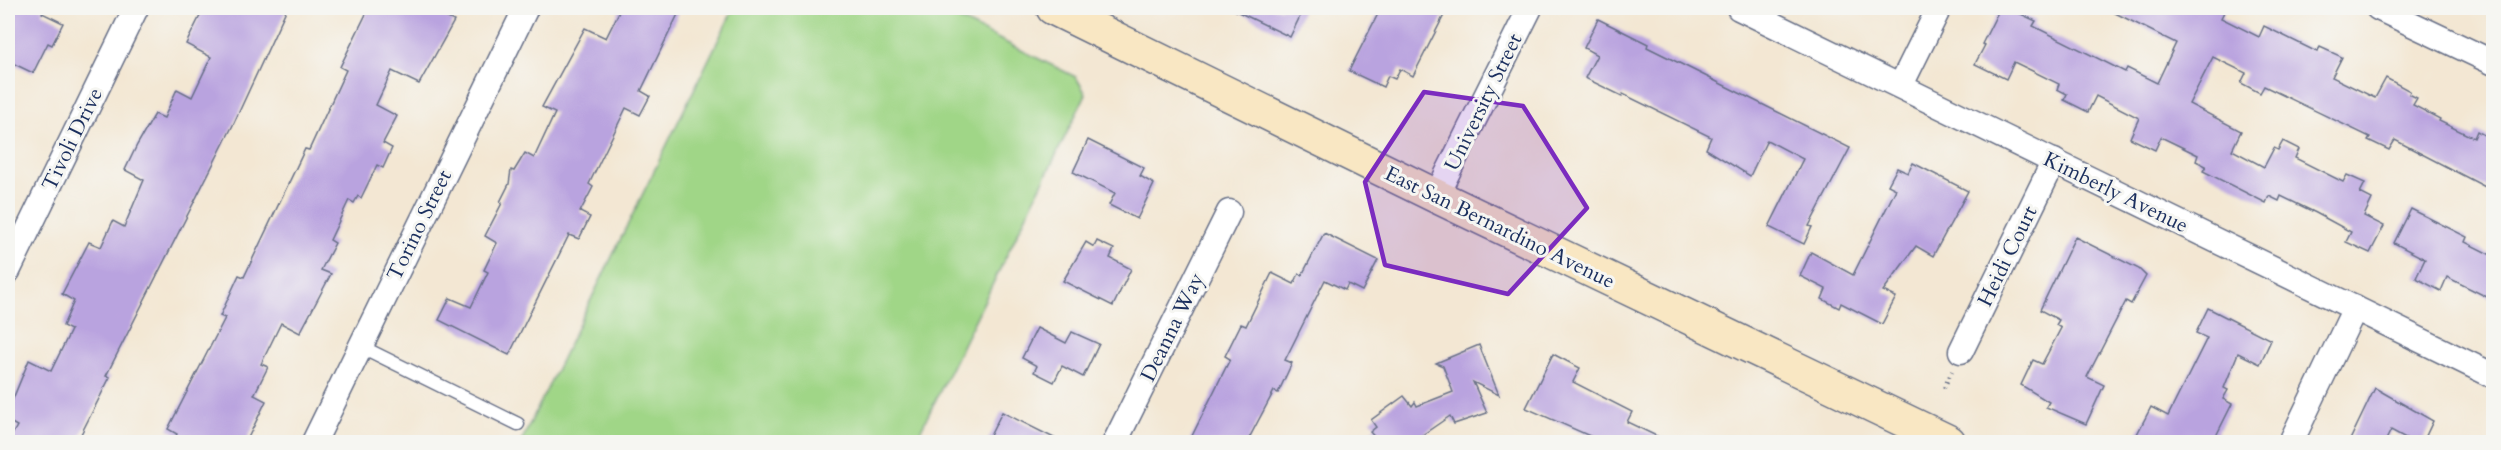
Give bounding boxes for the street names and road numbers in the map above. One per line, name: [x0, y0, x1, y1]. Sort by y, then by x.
street label: University Street: [1438, 28, 1529, 176]
street label: Tivoli Drive: [35, 83, 110, 195]
street label: Kimberly Avenue: [2038, 145, 2193, 240]
street label: East San Bernardino Avenue: [1380, 159, 1620, 296]
street label: Torino Street: [380, 165, 459, 285]
street label: Heidi Court: [1971, 201, 2045, 312]
street label: Deanna Way: [1134, 268, 1211, 386]

